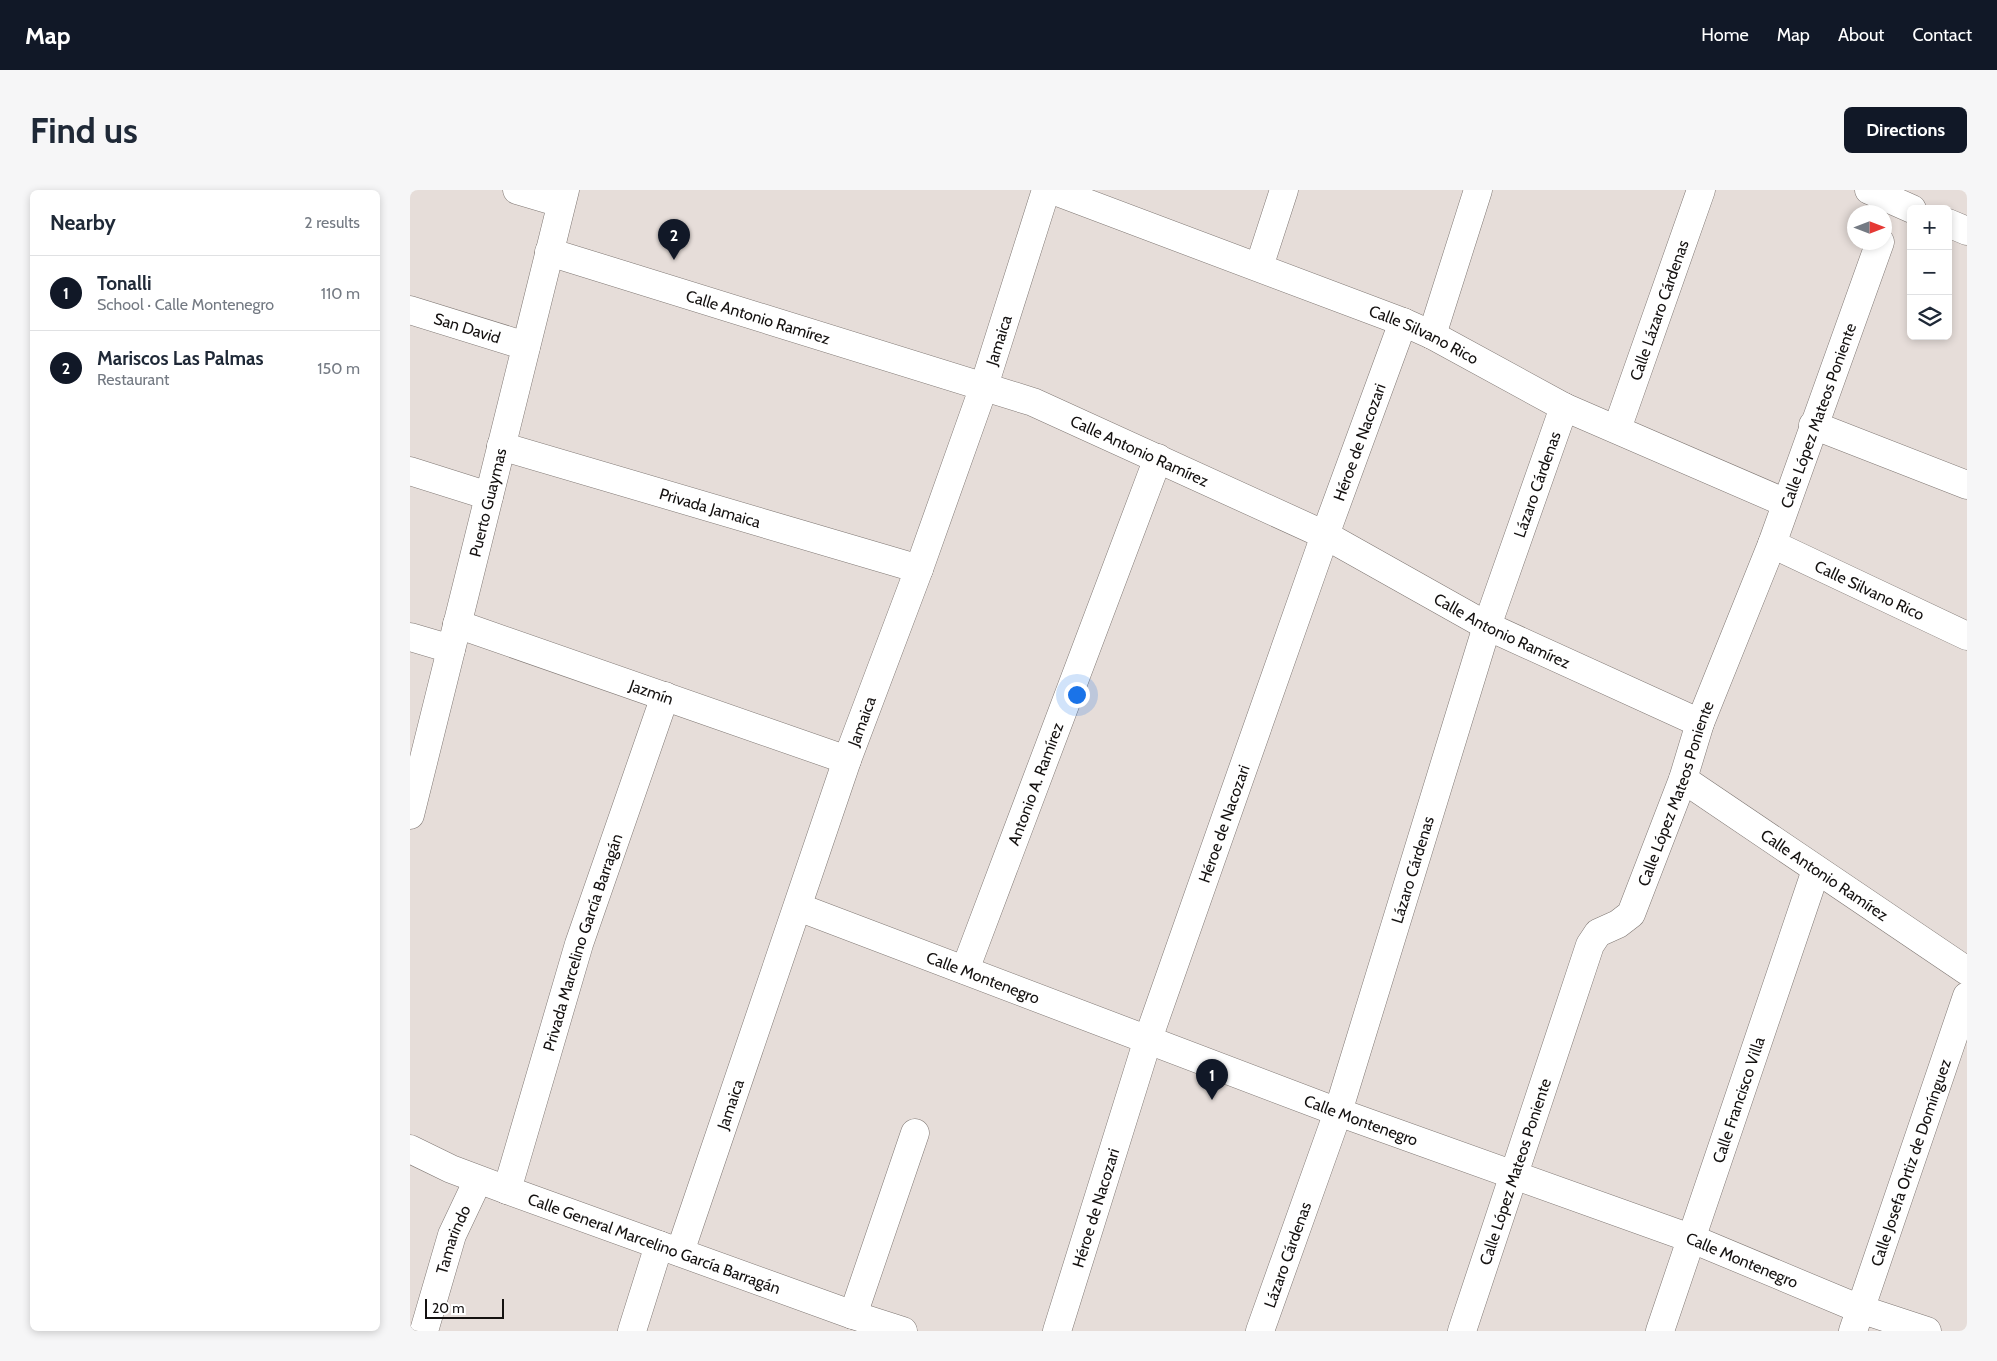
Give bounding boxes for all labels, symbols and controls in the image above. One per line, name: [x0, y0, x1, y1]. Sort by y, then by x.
text: Map: [25, 21, 71, 50]
text: Home: [1701, 24, 1749, 46]
text: Map: [1777, 24, 1810, 46]
text: About: [1838, 24, 1884, 46]
text: Contact: [1912, 24, 1972, 46]
button: Directions: [1844, 107, 1967, 153]
text: Find us: [30, 109, 138, 152]
north arrow: [1847, 205, 1892, 250]
map controls: [1907, 205, 1952, 340]
button: +: [1907, 205, 1952, 250]
text: Nearby: [50, 210, 116, 235]
text: 2 results: [304, 213, 360, 232]
pin: 2: [658, 219, 690, 260]
street label: Calle Lázaro Cárdenas: [1625, 237, 1692, 383]
button: −: [1907, 250, 1952, 295]
text: Tonalli: [97, 272, 151, 295]
text: 1: [63, 284, 69, 303]
text: 110 m: [321, 284, 360, 303]
street label: Calle Antonio Ramírez: [684, 286, 833, 348]
text: School · Calle Montenegro: [97, 295, 274, 314]
button: layers: [1907, 295, 1952, 340]
street label: Calle Silvano Rico: [1366, 301, 1482, 368]
street label: San David: [432, 309, 503, 347]
street label: Jamaica: [981, 312, 1015, 369]
street label: Calle López Mateos Poniente: [1776, 320, 1860, 511]
text: Mariscos Las Palmas: [97, 347, 264, 370]
text: 2: [62, 359, 70, 378]
text: 150 m: [317, 359, 360, 378]
text: Restaurant: [97, 370, 169, 389]
street label: Héroe de Nacozari: [1329, 381, 1389, 503]
street label: Calle Antonio Ramírez: [1068, 411, 1212, 490]
street label: Lázaro Cárdenas: [1509, 428, 1564, 540]
street label: Puerto Guaymas: [465, 446, 510, 559]
street label: Privada Jamaica: [657, 484, 763, 532]
street label: Calle Silvano Rico: [1812, 556, 1928, 624]
street label: Calle Antonio Ramírez: [1431, 589, 1574, 672]
street label: Jazmín: [626, 675, 676, 708]
your location: [1064, 682, 1090, 708]
street label: Jamaica: [843, 693, 880, 750]
street label: Calle López Mateos Poniente: [1633, 698, 1717, 889]
street label: Antonio A. Ramírez: [1003, 719, 1067, 848]
street label: Héroe de Nacozari: [1194, 762, 1253, 885]
street label: Lázaro Cárdenas: [1387, 813, 1438, 925]
street label: Calle Antonio Ramírez: [1757, 825, 1892, 925]
street label: Privada Marcelino García Barragán: [539, 831, 626, 1053]
street label: Calle Montenegro: [924, 947, 1043, 1007]
street label: Calle Francisco Villa: [1708, 1034, 1768, 1165]
street label: Calle Josefa Ortiz de Domínguez: [1866, 1056, 1955, 1269]
pin: 1: [1196, 1059, 1228, 1100]
street label: Jamaica: [713, 1076, 748, 1133]
street label: Calle López Mateos Poniente: [1475, 1076, 1555, 1267]
street label: Calle Montenegro: [1302, 1091, 1421, 1149]
street label: Héroe de Nacozari: [1068, 1146, 1123, 1270]
street label: Calle General Marcelino García Barragán: [525, 1189, 783, 1298]
street label: Lázaro Cárdenas: [1260, 1199, 1315, 1310]
street label: Tamarindo: [432, 1202, 474, 1276]
street label: Calle Montenegro: [1683, 1228, 1801, 1292]
scale bar: [425, 1296, 504, 1319]
text: 20 m: [432, 1299, 465, 1317]

